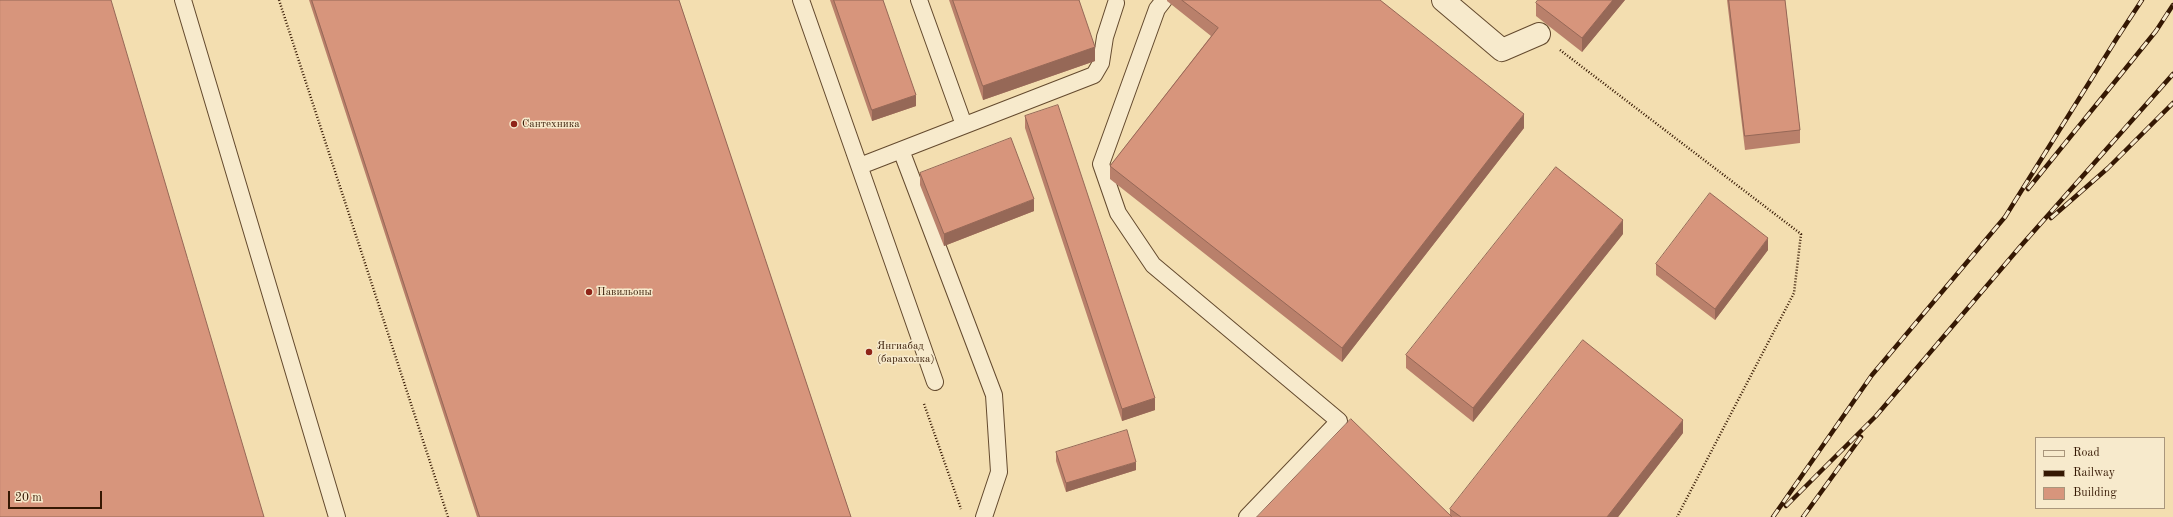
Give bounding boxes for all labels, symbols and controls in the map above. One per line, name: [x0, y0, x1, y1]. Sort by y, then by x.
place label: Сантехника: [522, 117, 580, 131]
marker: Сантехника: [509, 119, 519, 129]
place label: Павильоны: [597, 285, 652, 299]
marker: Павильоны: [584, 287, 594, 297]
place label: Янгиабад (барахолка): [877, 339, 935, 365]
marker: Янгиабад (барахолка): [864, 347, 874, 357]
legend: [2035, 437, 2165, 509]
text: Road: [2073, 447, 2100, 459]
text: Railway: [2073, 467, 2115, 479]
scale bar: [10, 483, 104, 509]
text: Building: [2073, 487, 2117, 499]
text: 20 m: [15, 492, 42, 504]

